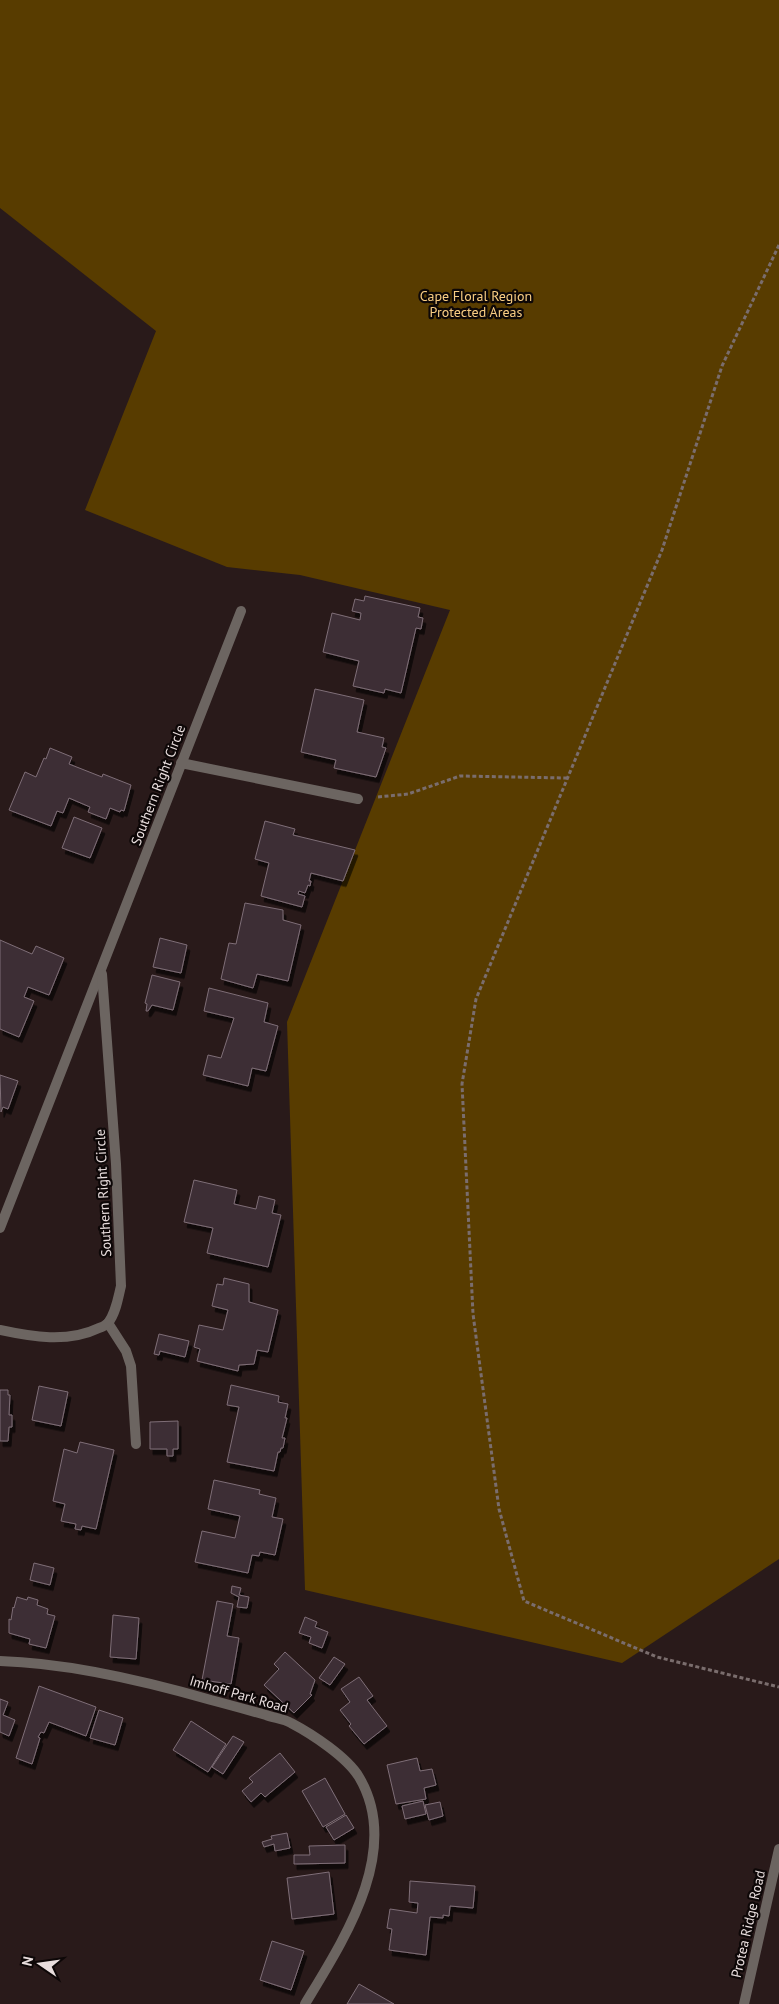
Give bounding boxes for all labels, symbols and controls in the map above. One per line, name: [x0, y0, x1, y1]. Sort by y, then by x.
park label: Cape Floral Region Protected Areas: [420, 287, 532, 321]
street label: Southern Right Circle: [127, 722, 189, 848]
street label: Southern Right Circle: [91, 1129, 115, 1257]
street label: Imhoff Park Road: [188, 1671, 290, 1717]
street label: Protea Ridge Road: [727, 1869, 769, 1979]
north arrow: [15, 1939, 65, 1989]
text: N: [18, 1955, 37, 1968]

